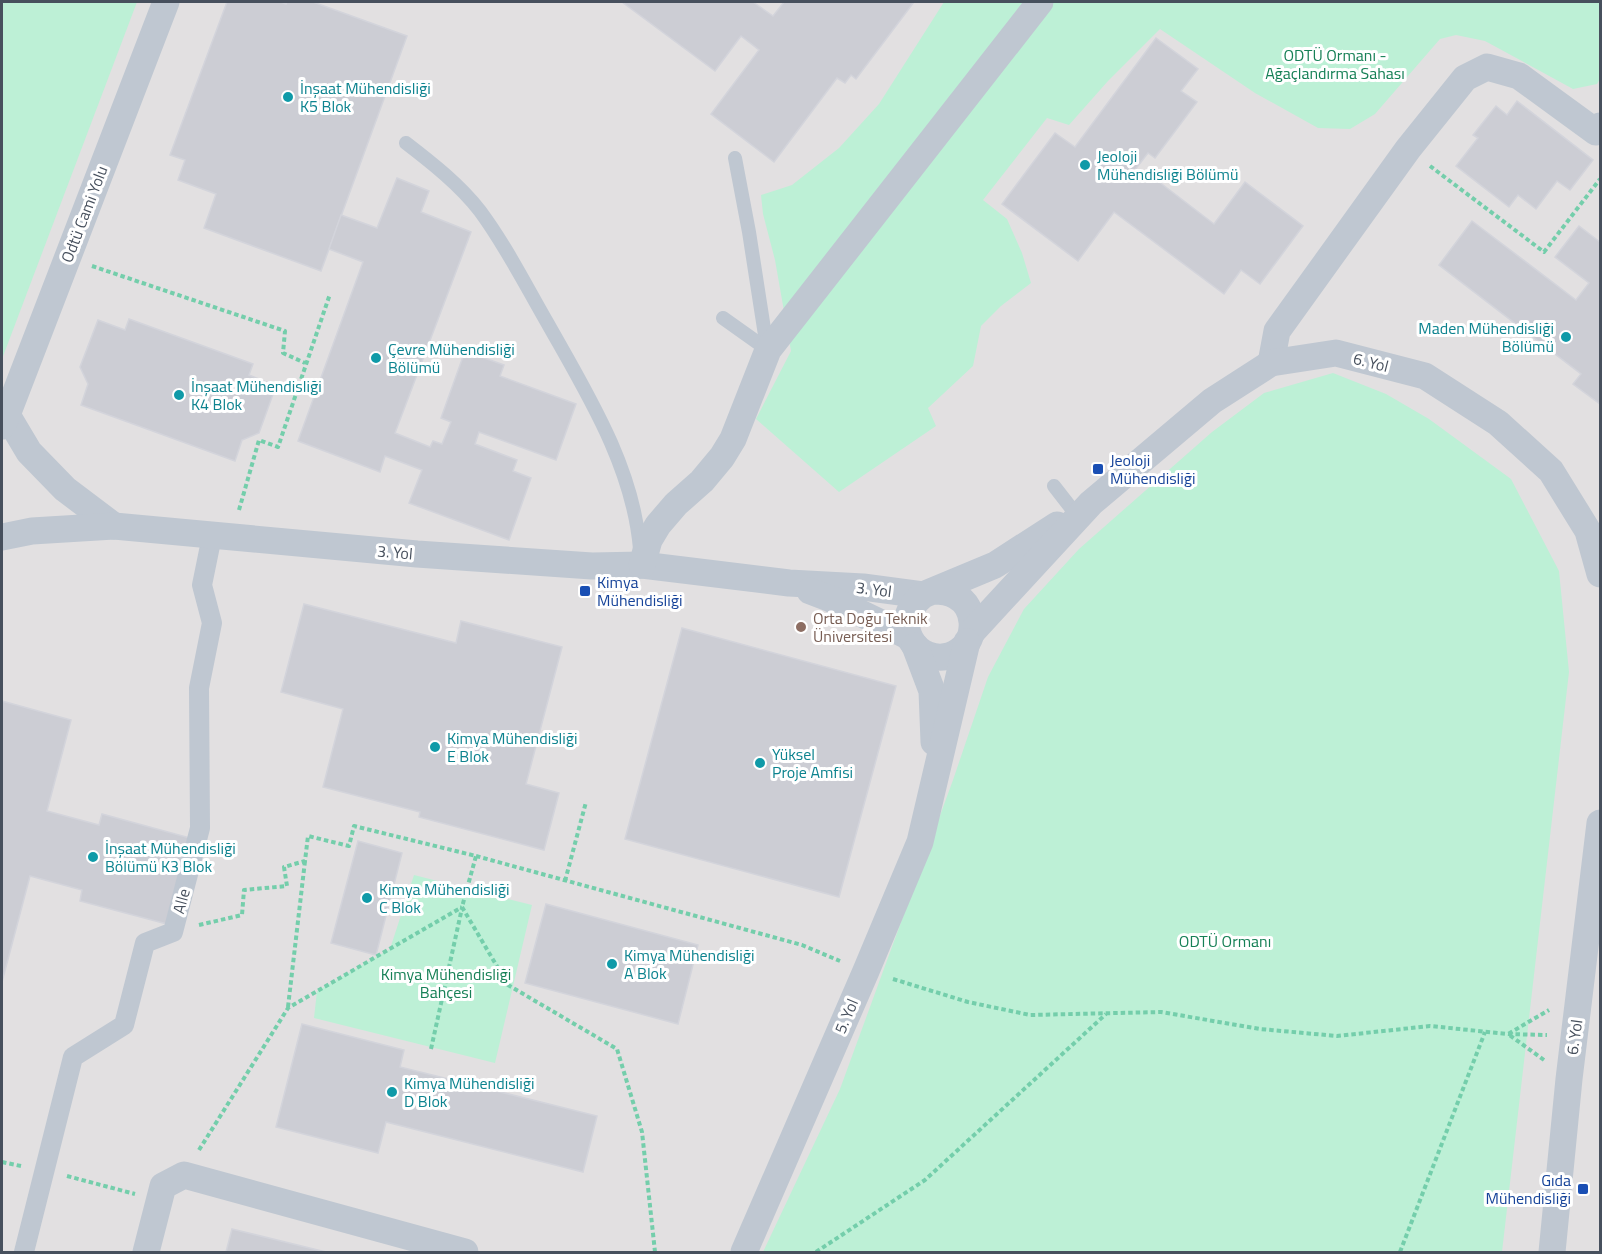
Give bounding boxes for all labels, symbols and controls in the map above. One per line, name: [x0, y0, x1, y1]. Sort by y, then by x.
park label: ODTÜ Ormanı - Ağaçlandırma Sahası: [1265, 43, 1405, 85]
place label: İnşaat Mühendisliği K5 Blok: [300, 76, 431, 118]
marker: İnşaat Mühendisliği K5 Blok: [281, 90, 295, 104]
place label: Jeoloji Mühendisliği Bölümü: [1097, 144, 1238, 186]
marker: Jeoloji Mühendisliği Bölümü: [1078, 158, 1092, 172]
street label: Odtü Cami Yolu: [55, 162, 113, 266]
place label: Maden Mühendisliği Bölümü: [1418, 316, 1554, 358]
marker: Maden Mühendisliği Bölümü: [1559, 330, 1573, 344]
place label: Çevre Mühendisliği Bölümü: [388, 337, 515, 379]
street label: 6. Yol: [1351, 346, 1391, 378]
marker: Çevre Mühendisliği Bölümü: [369, 351, 383, 365]
place label: İnşaat Mühendisliği K4 Blok: [191, 374, 322, 416]
marker: İnşaat Mühendisliği K4 Blok: [172, 388, 186, 402]
place label: Jeoloji Mühendisliği: [1110, 448, 1196, 490]
marker: Jeoloji Mühendisliği: [1091, 462, 1105, 476]
street label: 3. Yol: [376, 538, 414, 566]
place label: Kimya Mühendisliği: [597, 570, 683, 612]
street label: 3. Yol: [855, 575, 893, 603]
marker: Kimya Mühendisliği: [578, 584, 592, 598]
place label: Orta Doğu Teknik Üniversitesi: [813, 606, 928, 648]
marker: Orta Doğu Teknik Üniversitesi: [794, 620, 808, 634]
place label: Kimya Mühendisliği E Blok: [447, 726, 578, 768]
marker: Kimya Mühendisliği E Blok: [428, 740, 442, 754]
place label: Yüksel Proje Amfisi: [772, 742, 853, 784]
marker: Yüksel Proje Amfisi: [753, 756, 767, 770]
place label: İnşaat Mühendisliği Bölümü K3 Blok: [105, 836, 236, 878]
marker: İnşaat Mühendisliği Bölümü K3 Blok: [86, 850, 100, 864]
place label: Kimya Mühendisliği C Blok: [379, 877, 510, 919]
street label: Alle: [166, 886, 196, 916]
marker: Kimya Mühendisliği C Blok: [360, 891, 374, 905]
park label: ODTÜ Ormanı: [1179, 929, 1271, 953]
place label: Kimya Mühendisliği A Blok: [624, 943, 755, 985]
marker: Kimya Mühendisliği A Blok: [605, 957, 619, 971]
park label: Kimya Mühendisliği Bahçesi: [381, 962, 511, 1004]
street label: 5. Yol: [828, 995, 864, 1037]
street label: 6. Yol: [1560, 1018, 1588, 1056]
place label: Kimya Mühendisliği D Blok: [404, 1071, 535, 1113]
marker: Kimya Mühendisliği D Blok: [385, 1085, 399, 1099]
place label: Gıda Mühendisliği: [1485, 1168, 1571, 1210]
marker: Gıda Mühendisliği: [1576, 1182, 1590, 1196]

